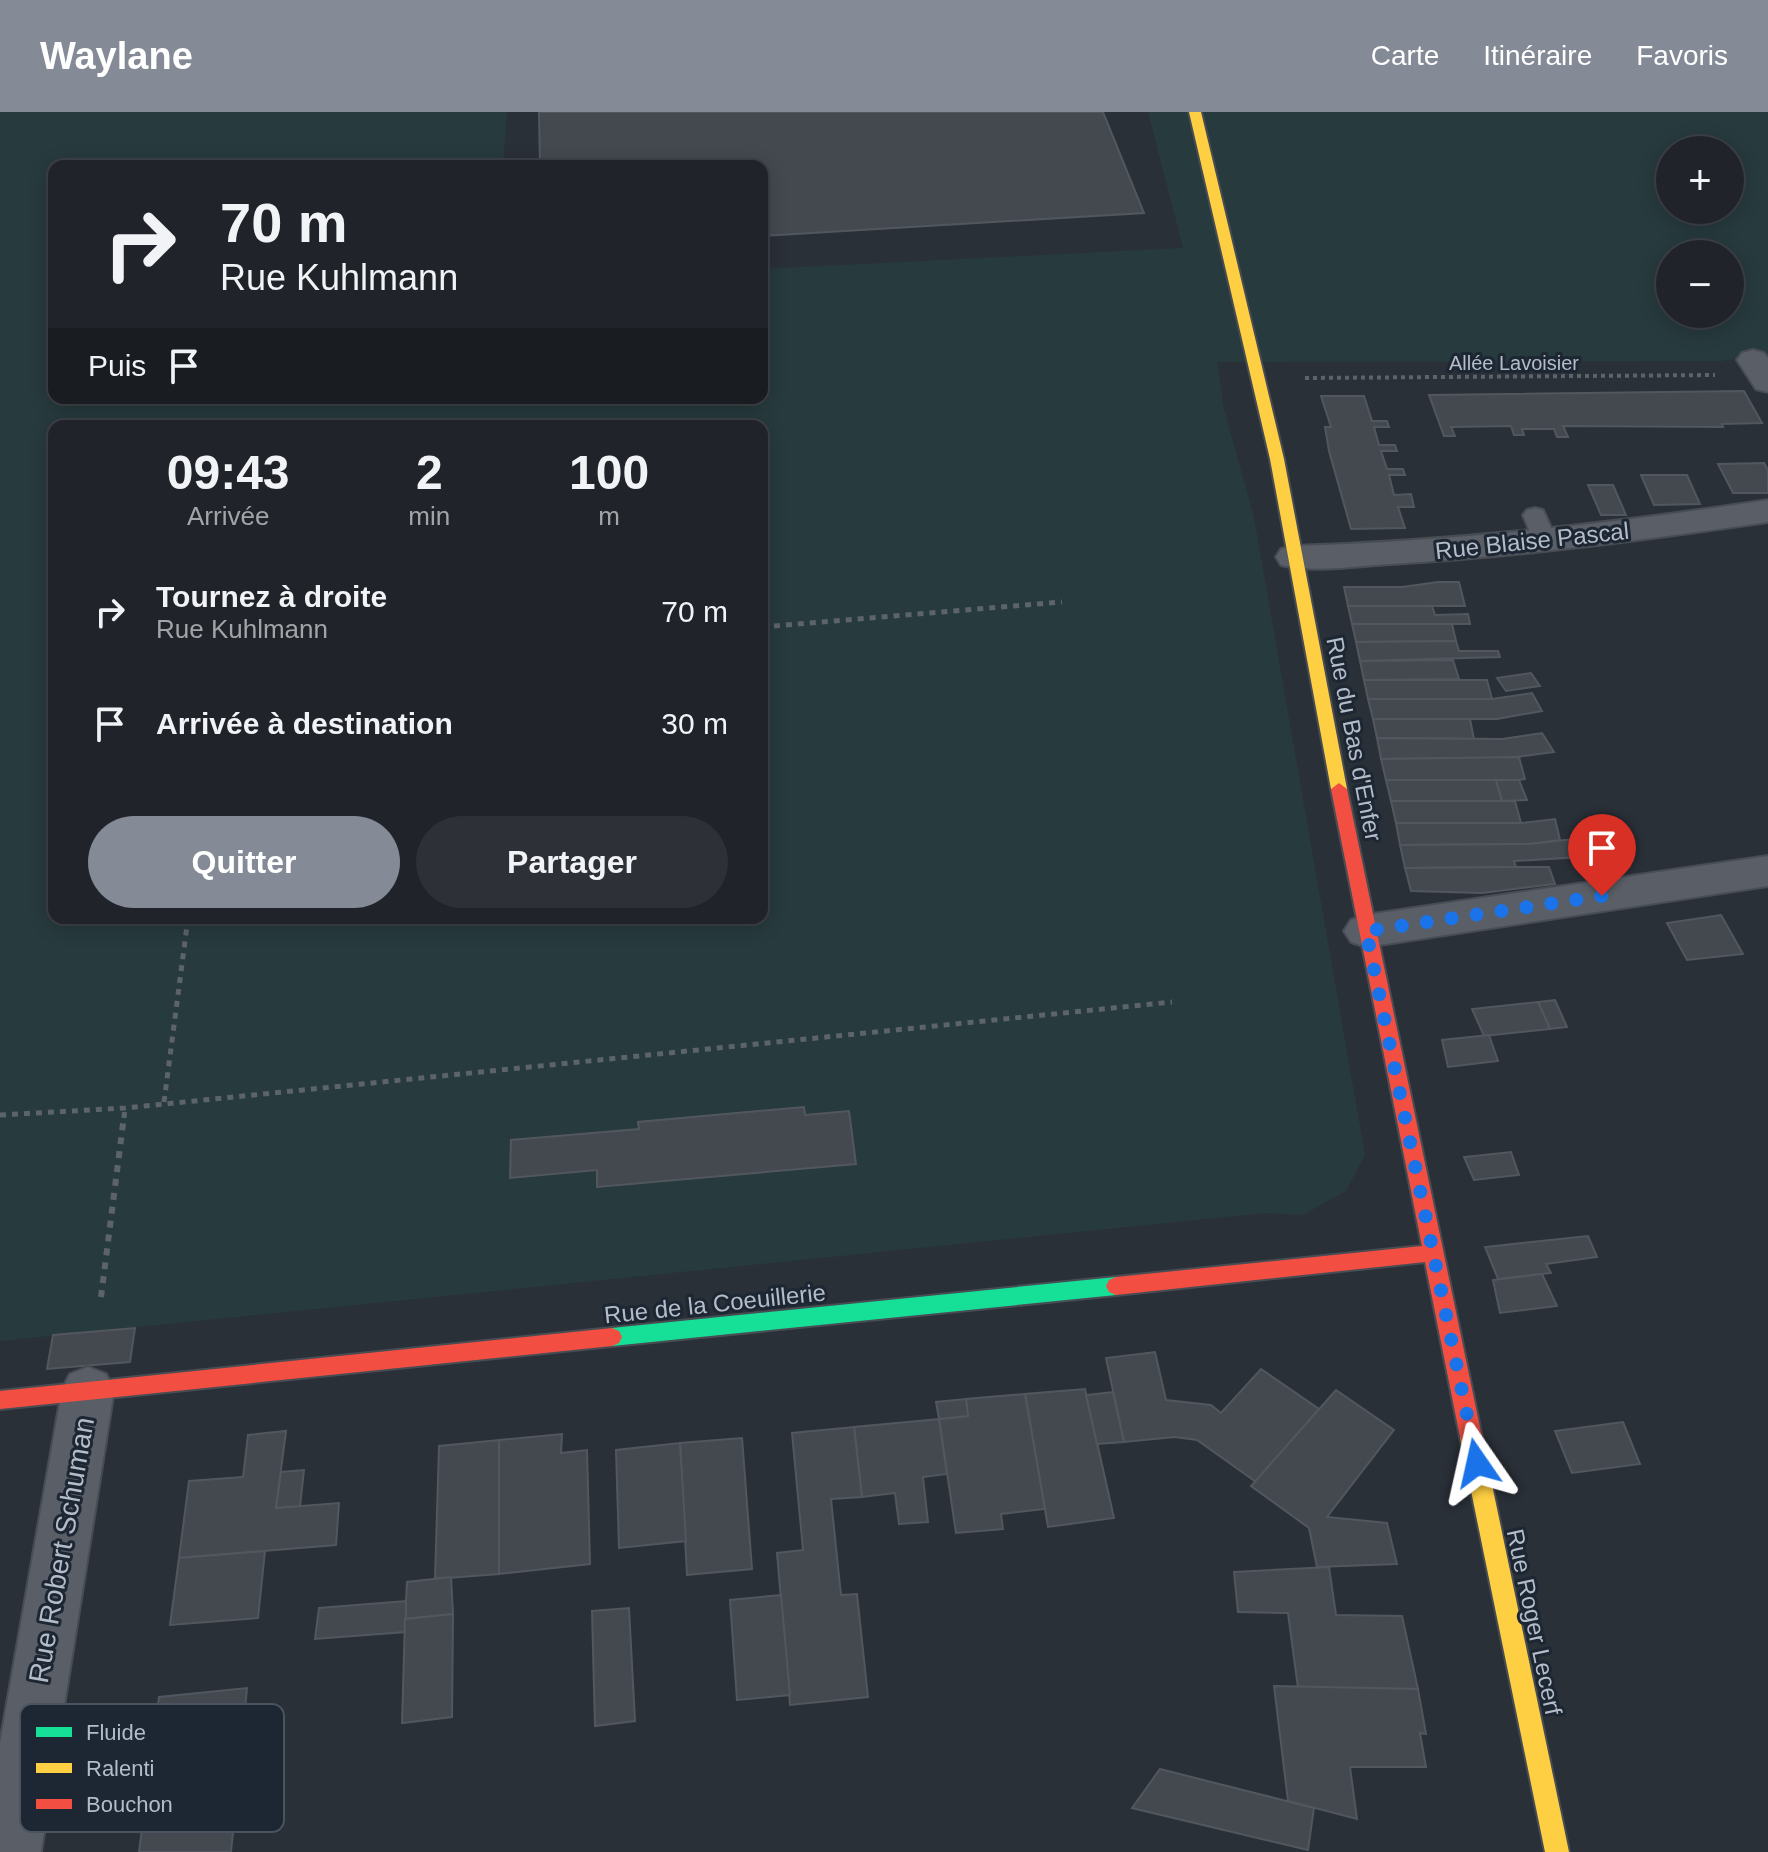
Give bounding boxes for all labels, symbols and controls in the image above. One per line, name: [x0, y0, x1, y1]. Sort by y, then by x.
text: Waylane: [40, 35, 193, 77]
text: Carte: [1371, 40, 1439, 71]
text: Itinéraire: [1483, 40, 1592, 71]
text: Favoris: [1636, 40, 1728, 71]
map controls: [1656, 136, 1744, 328]
button: +: [1656, 136, 1744, 224]
text: 70 m: [220, 191, 348, 254]
icon: right: [88, 192, 192, 296]
button: −: [1656, 240, 1744, 328]
text: Rue Kuhlmann: [220, 257, 458, 298]
icon: arrive: [162, 344, 206, 388]
text: Puis: [88, 349, 146, 382]
street label: Allée Lavoisier: [1449, 352, 1579, 374]
text: 09:43: [167, 446, 290, 499]
text: 2: [416, 446, 443, 499]
text: 100: [569, 446, 649, 499]
text: Arrivée: [187, 501, 269, 531]
text: min: [408, 501, 450, 531]
text: m: [598, 501, 620, 531]
street label: Rue Blaise Pascal: [1434, 517, 1630, 564]
text: Tournez à droite: [156, 580, 387, 613]
icon: right: [88, 590, 132, 634]
text: 70 m: [661, 595, 728, 628]
text: Rue Kuhlmann: [156, 614, 328, 644]
street label: Rue du Bas d'Enfer: [1321, 635, 1388, 843]
icon: arrive: [88, 702, 132, 746]
text: Arrivée à destination: [156, 707, 453, 740]
text: 30 m: [661, 707, 728, 740]
pin: [1568, 814, 1636, 896]
button: Quitter: [88, 816, 400, 908]
button: Partager: [416, 816, 728, 908]
icon: arrive: [1580, 826, 1624, 870]
street label: Rue de la Coeuillerie: [603, 1278, 827, 1329]
street label: Rue Robert Schuman: [23, 1415, 100, 1685]
position arrow: [1435, 1421, 1519, 1505]
street label: Rue Roger Lecerf: [1502, 1526, 1567, 1718]
legend: [20, 1704, 284, 1832]
text: Fluide: [86, 1720, 146, 1745]
text: Ralenti: [86, 1756, 154, 1781]
text: Bouchon: [86, 1792, 173, 1817]

